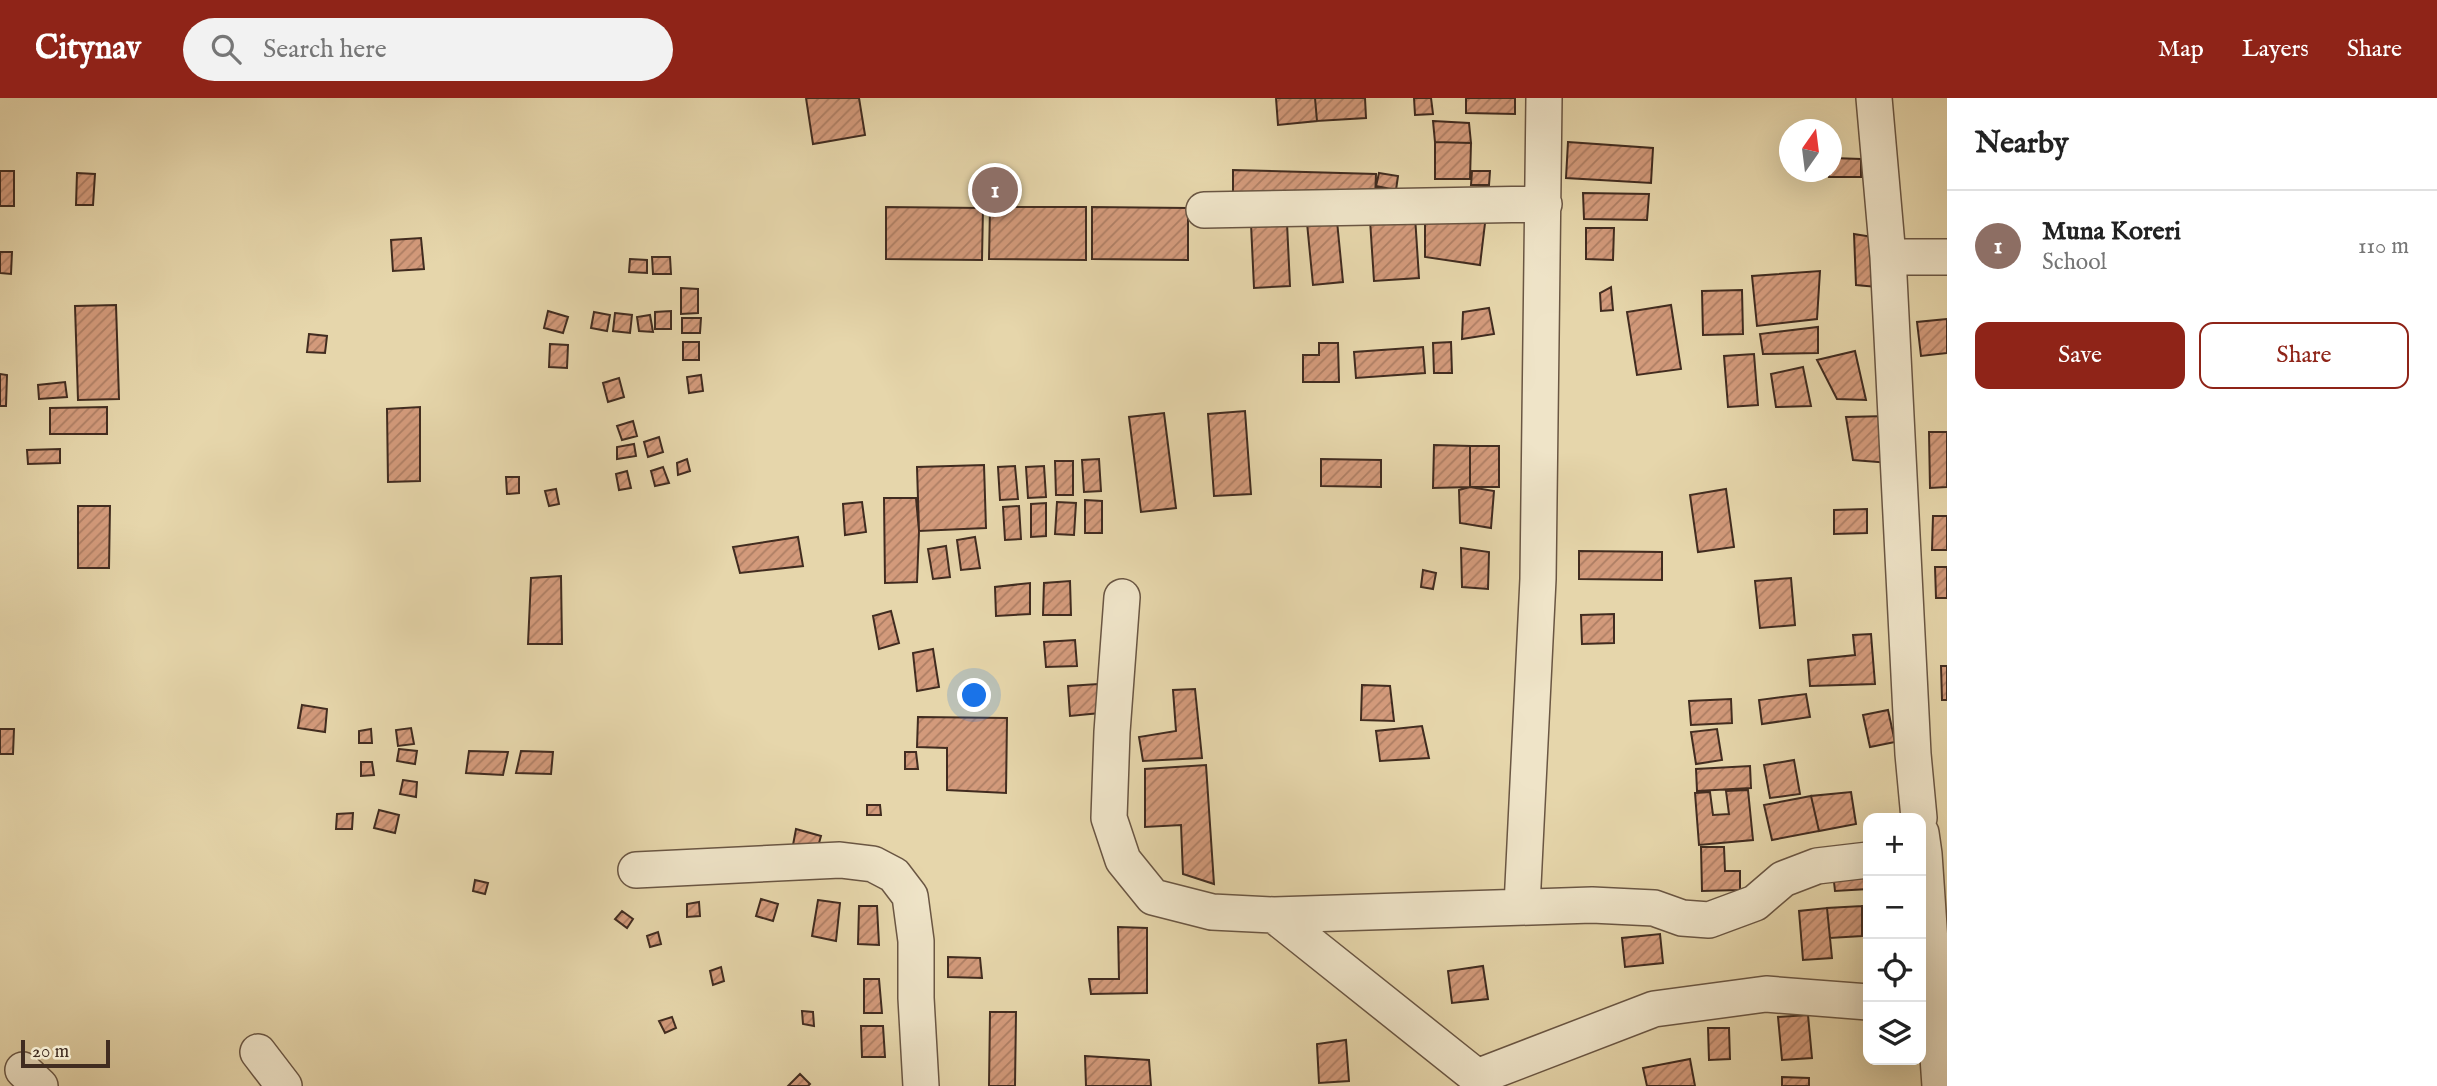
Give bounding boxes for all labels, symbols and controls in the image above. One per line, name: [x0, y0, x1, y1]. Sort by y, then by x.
search box: [183, 18, 673, 81]
text: Citynav: [35, 28, 141, 70]
icon: search: [207, 30, 245, 68]
text: Search here: [263, 33, 387, 66]
text: Map: [2158, 34, 2204, 65]
text: Layers: [2242, 34, 2309, 65]
text: Share: [2347, 34, 2402, 65]
north arrow: [1779, 119, 1842, 182]
text: Nearby: [1975, 125, 2068, 163]
pin: 1: [972, 164, 1018, 216]
text: Muna Koreri: [2042, 215, 2181, 248]
text: 1: [1994, 232, 2002, 261]
text: 110 m: [2358, 232, 2409, 261]
text: School: [2042, 248, 2107, 277]
button: Save: [1975, 322, 2185, 389]
button: Share: [2199, 322, 2409, 389]
your location: [957, 678, 991, 712]
map controls: [1863, 813, 1926, 1065]
button: +: [1863, 813, 1926, 876]
button: −: [1863, 876, 1926, 939]
button: locate: [1863, 939, 1926, 1002]
button: layers: [1863, 1002, 1926, 1065]
scale bar: [21, 1037, 110, 1069]
text: 20 m: [32, 1040, 69, 1064]

